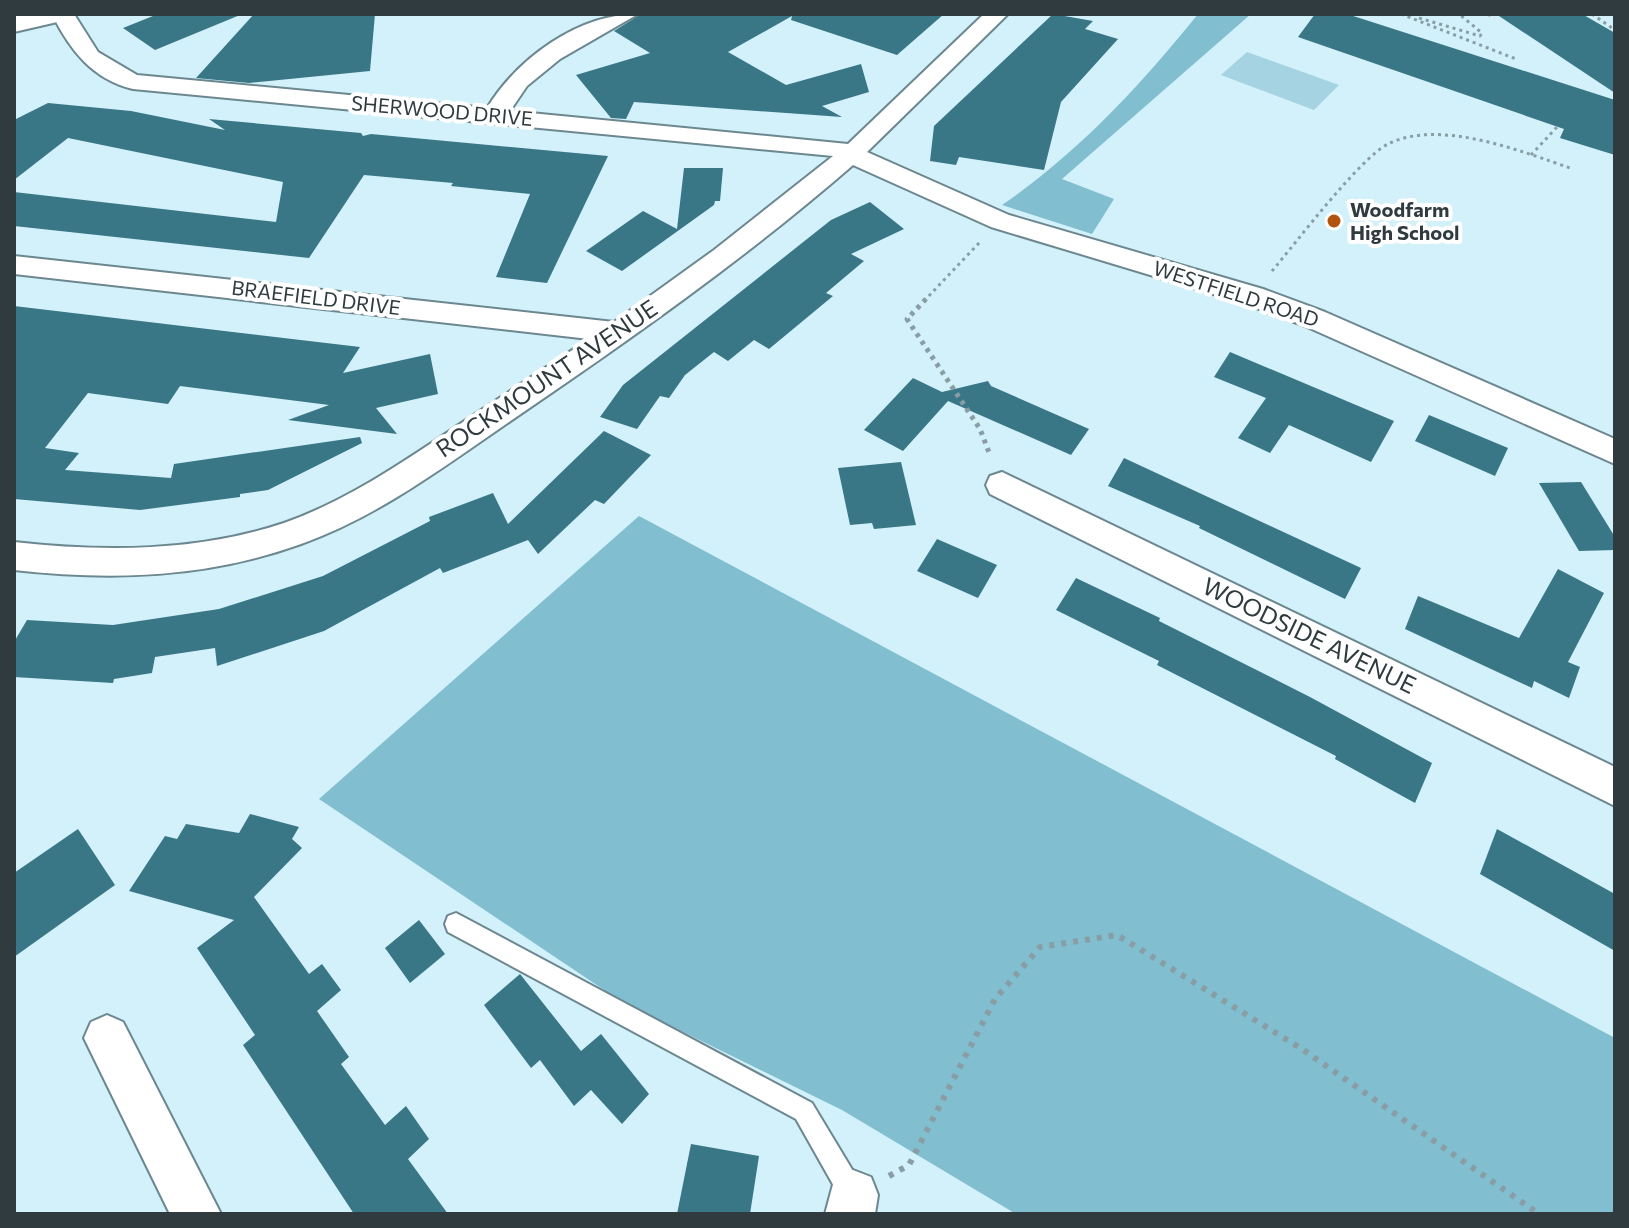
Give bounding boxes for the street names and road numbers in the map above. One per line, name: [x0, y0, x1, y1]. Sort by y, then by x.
street label: SHERWOOD DRIVE: [350, 90, 534, 130]
street label: WESTFIELD ROAD: [1150, 255, 1322, 331]
street label: BRAEFIELD DRIVE: [230, 275, 402, 319]
street label: ROCKMOUNT AVENUE: [430, 293, 662, 463]
street label: WOODSIDE AVENUE: [1198, 570, 1421, 699]

